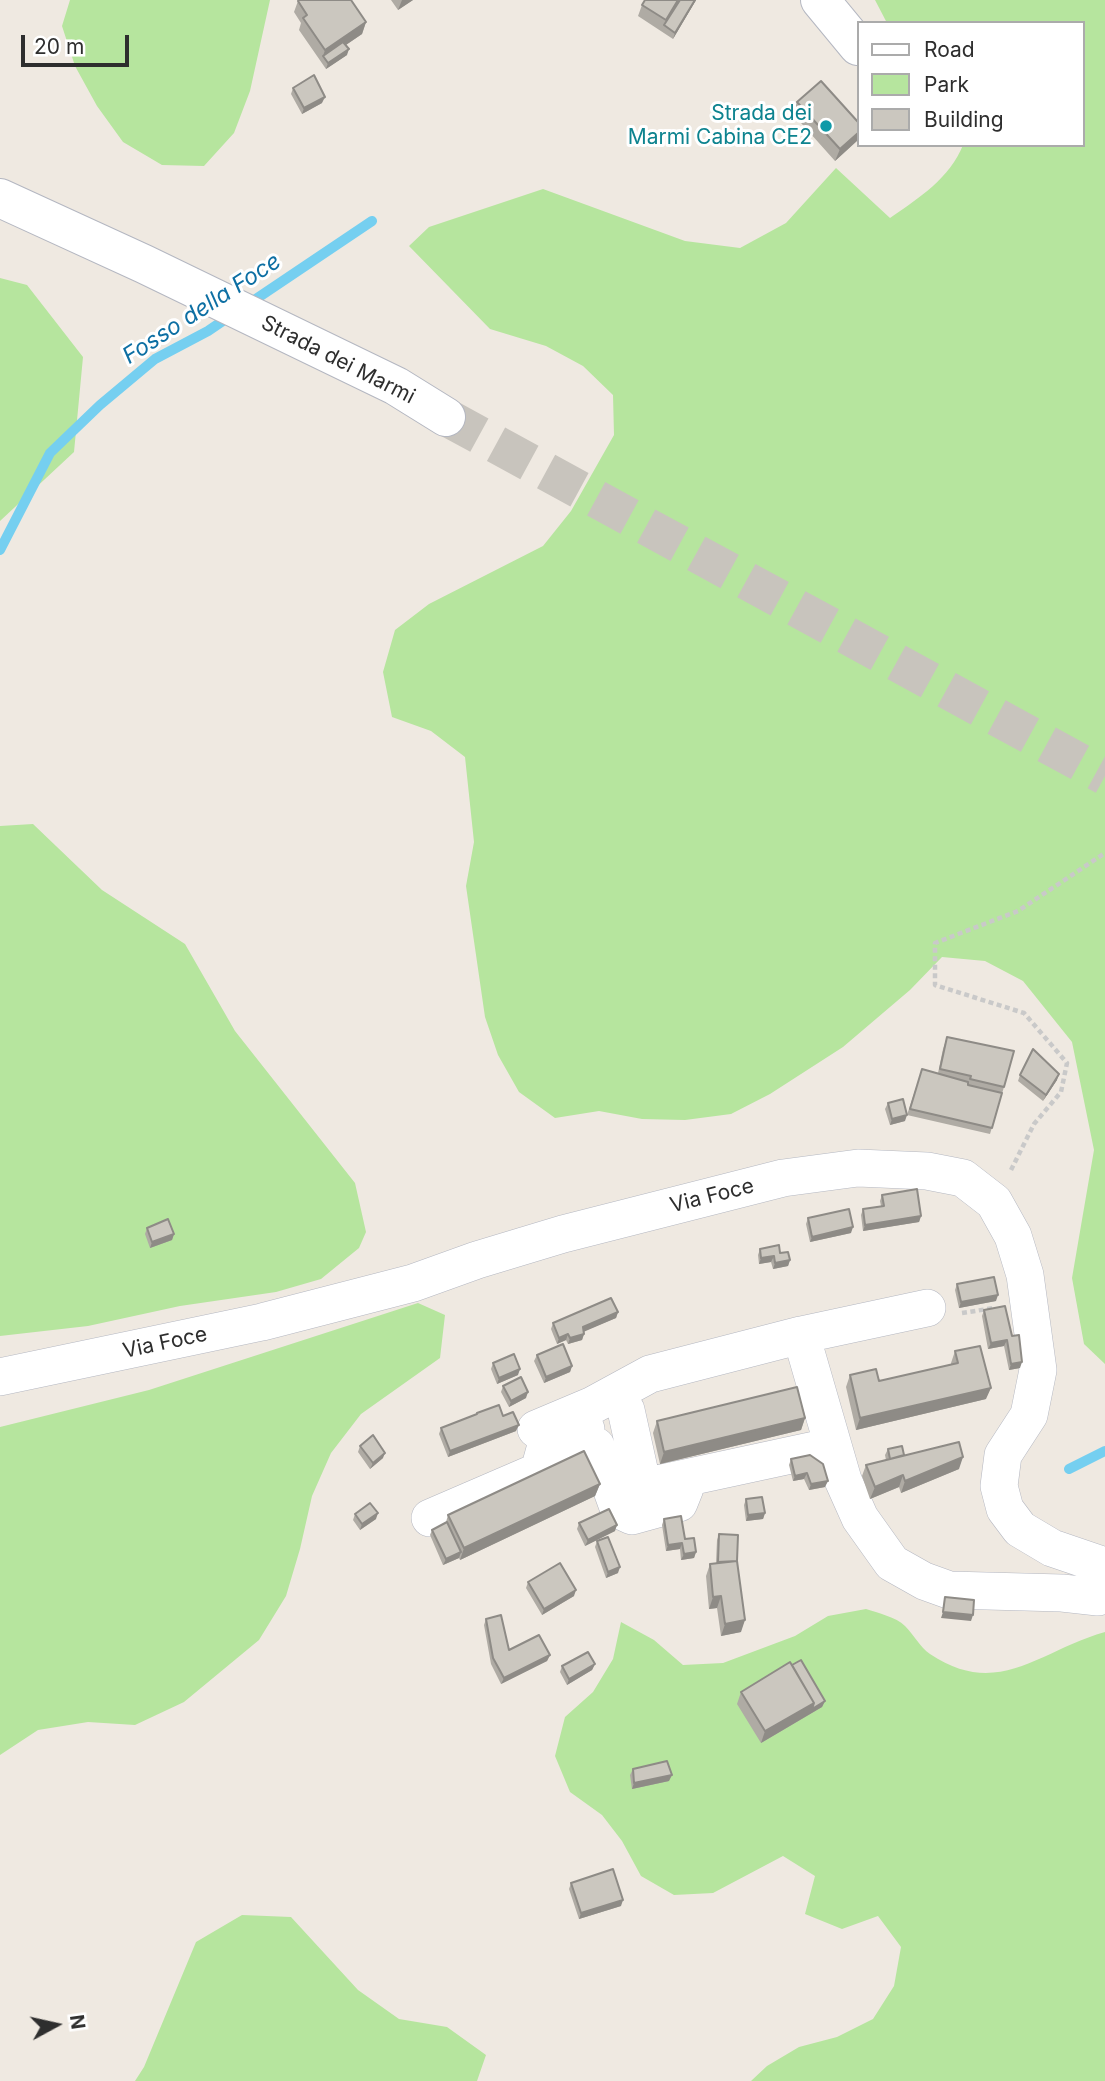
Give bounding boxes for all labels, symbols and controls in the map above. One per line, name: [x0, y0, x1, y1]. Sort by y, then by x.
scale bar: [24, 21, 133, 65]
legend: [856, 21, 1084, 147]
text: 20 m: [34, 34, 84, 59]
text: Road: [924, 37, 975, 62]
text: Park: [924, 72, 969, 97]
place label: Strada dei Marmi Cabina CE2: [628, 101, 812, 151]
text: Building: [924, 107, 1004, 132]
marker: Strada dei Marmi Cabina CE2: [818, 118, 834, 134]
water label: Fosso della Foce: [118, 248, 286, 370]
street label: Strada dei Marmi: [257, 310, 419, 410]
street label: Via Foce: [667, 1173, 757, 1219]
street label: Via Foce: [120, 1322, 210, 1364]
north arrow: [21, 1990, 91, 2060]
text: N: [65, 2013, 90, 2031]

